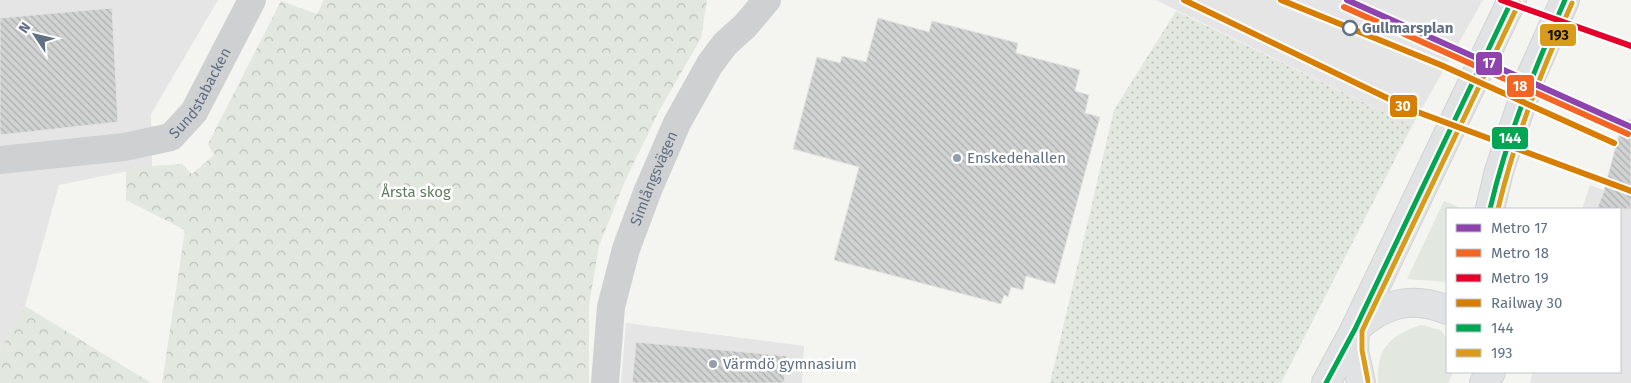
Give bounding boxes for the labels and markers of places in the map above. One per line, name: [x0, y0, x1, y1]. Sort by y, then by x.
place label: Gullmarsplan: [1362, 19, 1453, 37]
marker: Gullmarsplan: [1342, 20, 1358, 36]
place label: Enskedehallen: [967, 149, 1066, 167]
marker: Enskedehallen: [951, 152, 963, 164]
place label: Värmdö gymnasium: [723, 355, 857, 373]
marker: Värmdö gymnasium: [707, 358, 719, 370]

